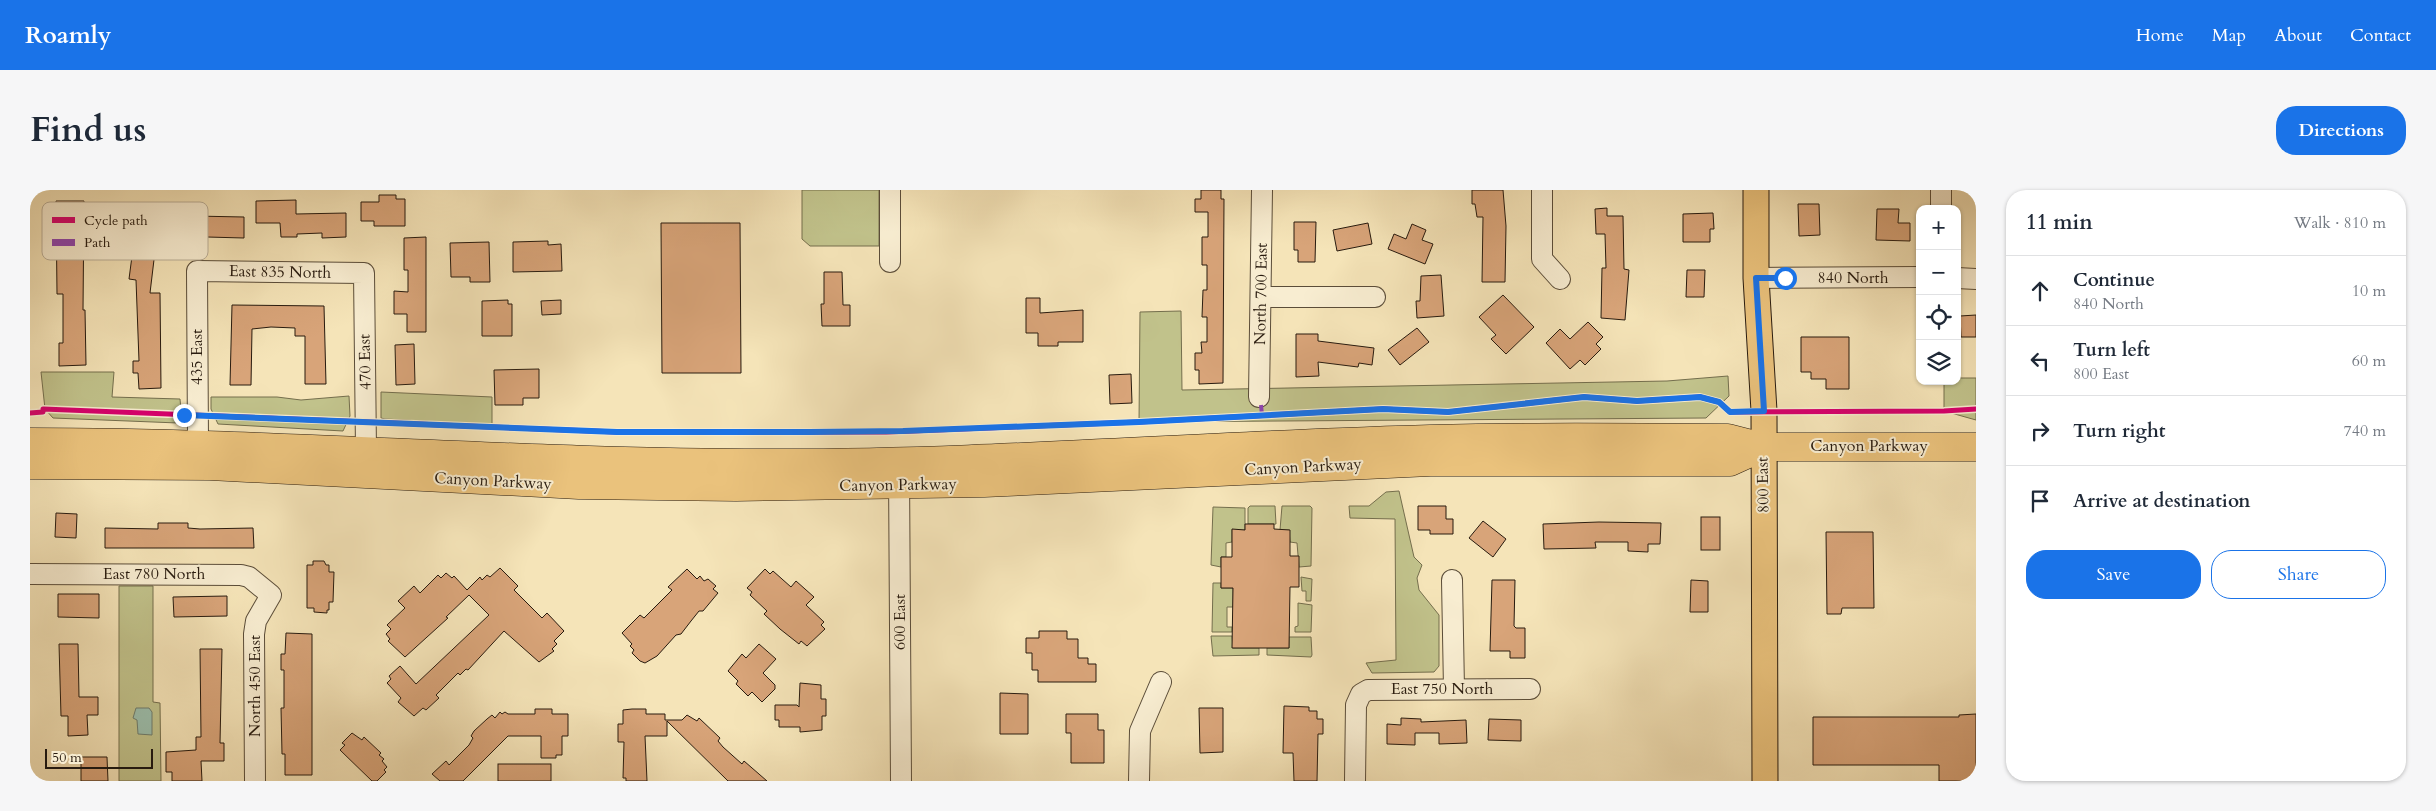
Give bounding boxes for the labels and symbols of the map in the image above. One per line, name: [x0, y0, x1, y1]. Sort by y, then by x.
legend: [42, 202, 208, 260]
text: Cycle path: [84, 211, 148, 230]
text: Path: [84, 233, 111, 252]
street label: North 700 East: [1249, 243, 1273, 345]
street label: East 835 North: [229, 260, 332, 284]
route start: [1774, 267, 1797, 290]
street label: 840 North: [1818, 267, 1889, 289]
street label: 435 East: [186, 329, 208, 385]
street label: 470 East: [354, 334, 376, 390]
route end: [173, 404, 196, 427]
street label: Canyon Parkway: [1810, 435, 1928, 457]
street label: Canyon Parkway: [1244, 453, 1363, 481]
street label: 800 East: [1752, 457, 1774, 513]
street label: Canyon Parkway: [434, 467, 553, 495]
street label: Canyon Parkway: [839, 473, 958, 497]
street label: East 780 North: [103, 563, 205, 585]
street label: 600 East: [889, 594, 911, 650]
street label: North 450 East: [244, 635, 266, 737]
street label: East 750 North: [1391, 678, 1493, 700]
scale bar: [45, 746, 152, 769]

